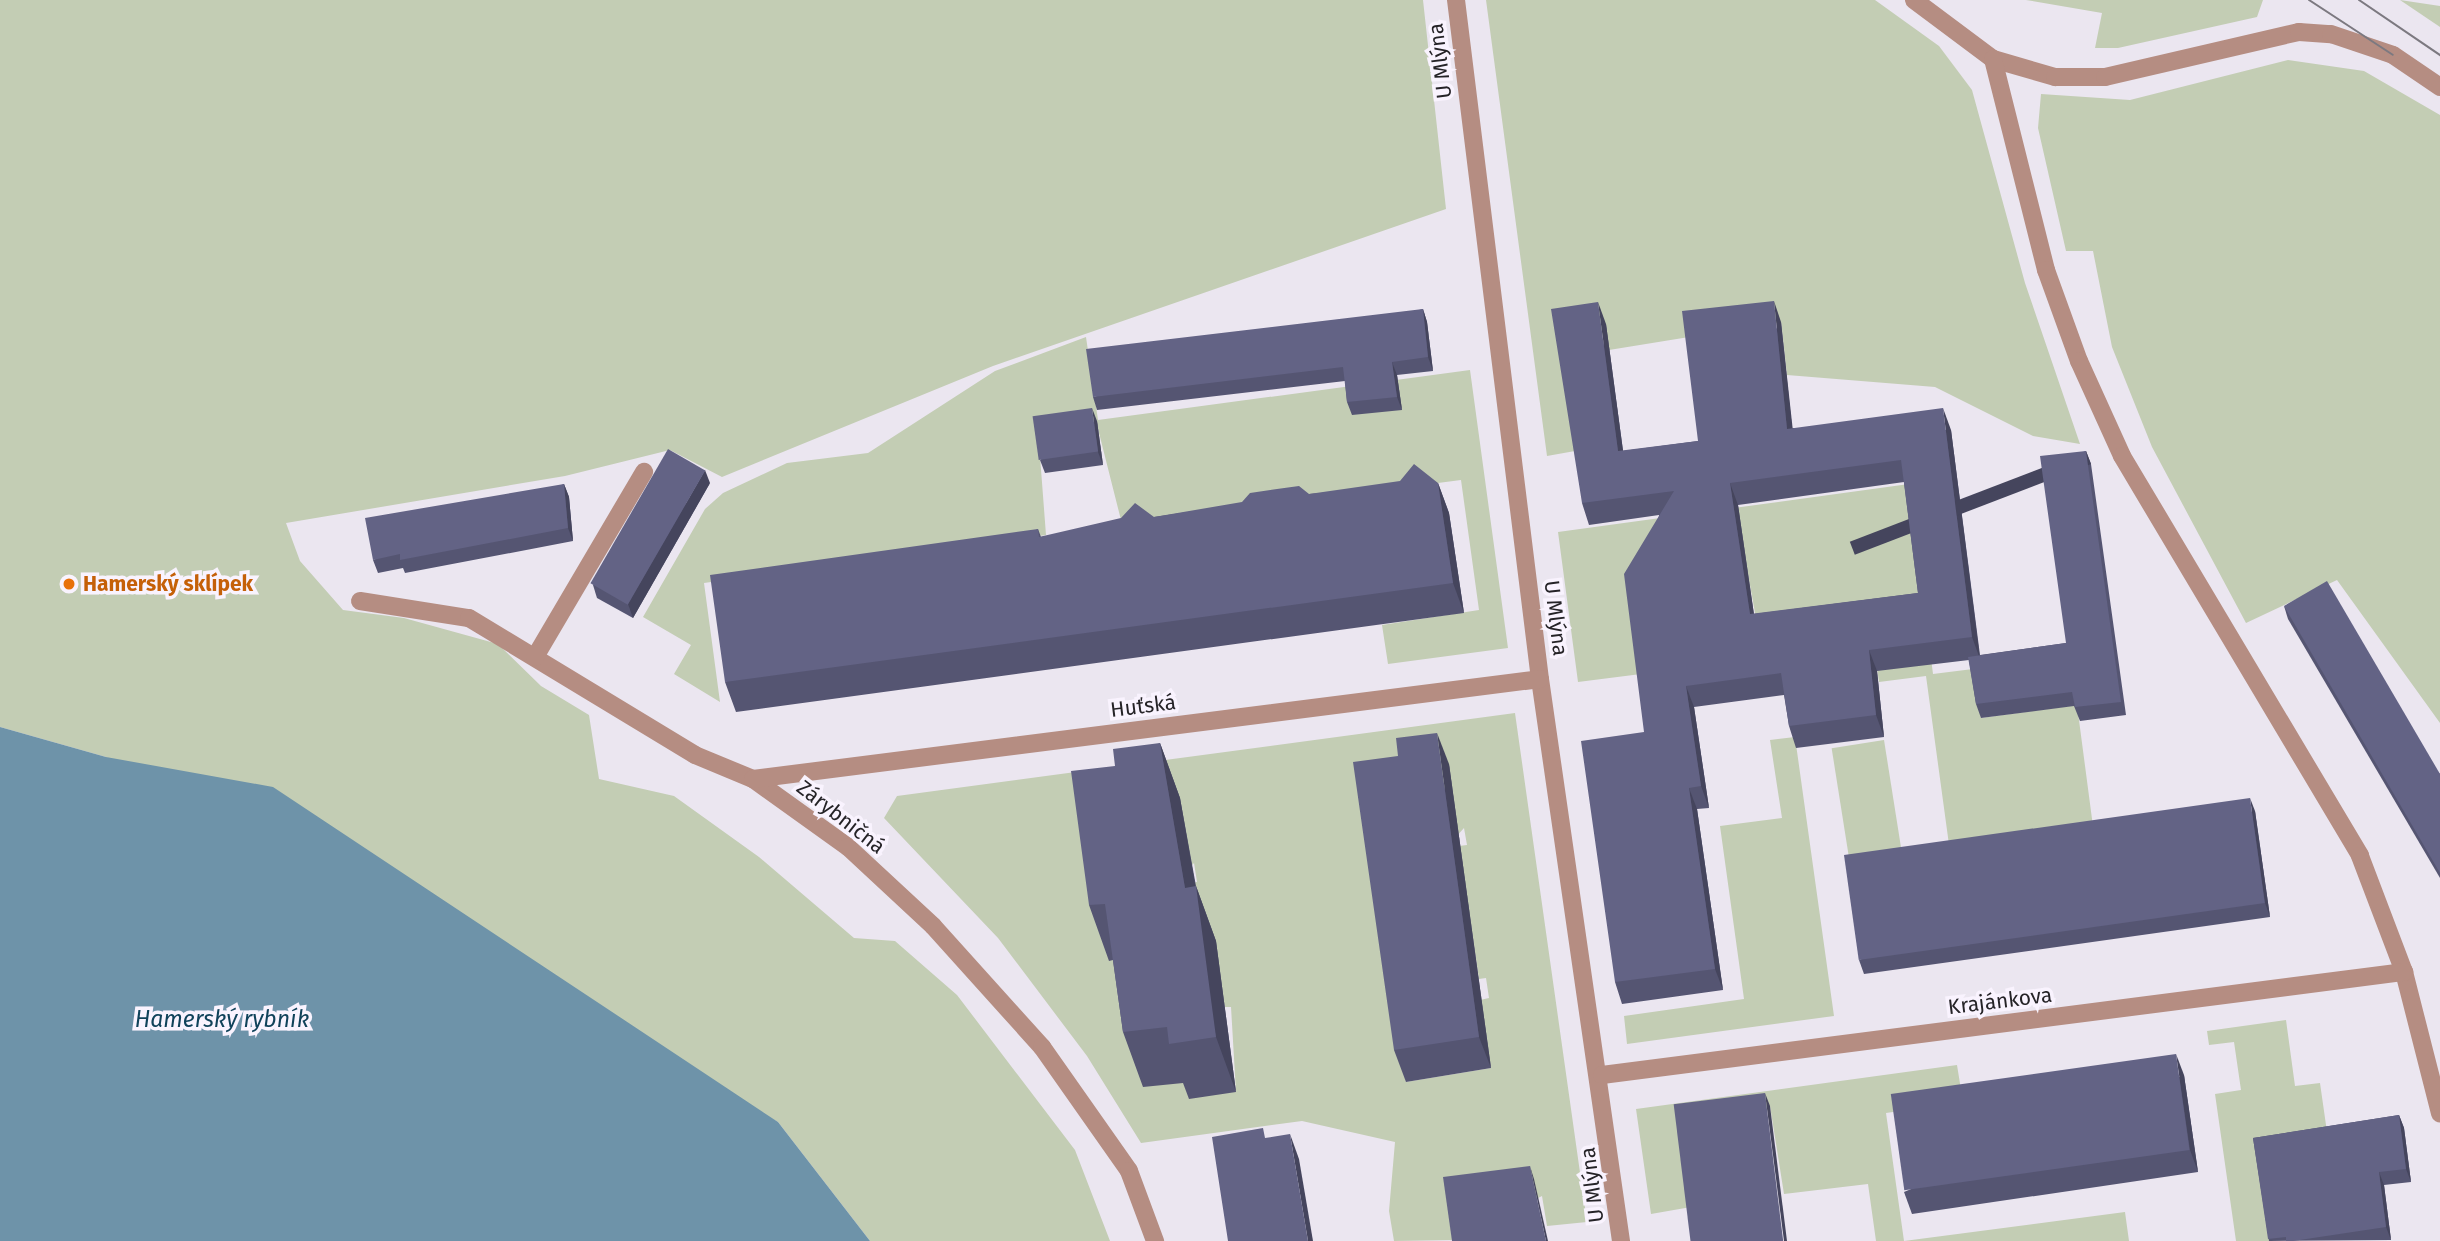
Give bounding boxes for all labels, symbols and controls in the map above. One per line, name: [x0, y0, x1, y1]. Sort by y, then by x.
street label: U Mlýna: [1423, 22, 1457, 100]
place label: Hamerský sklípek: [83, 571, 253, 597]
marker: Hamerský sklípek: [61, 576, 77, 592]
street label: U Mlýna: [1539, 579, 1573, 657]
street label: Huťská: [1109, 689, 1177, 723]
street label: Zárybničná: [792, 775, 890, 859]
street label: Krajánkova: [1946, 982, 2054, 1020]
water label: Hamerský rybník: [135, 1005, 309, 1033]
street label: U Mlýna: [1575, 1146, 1609, 1224]

